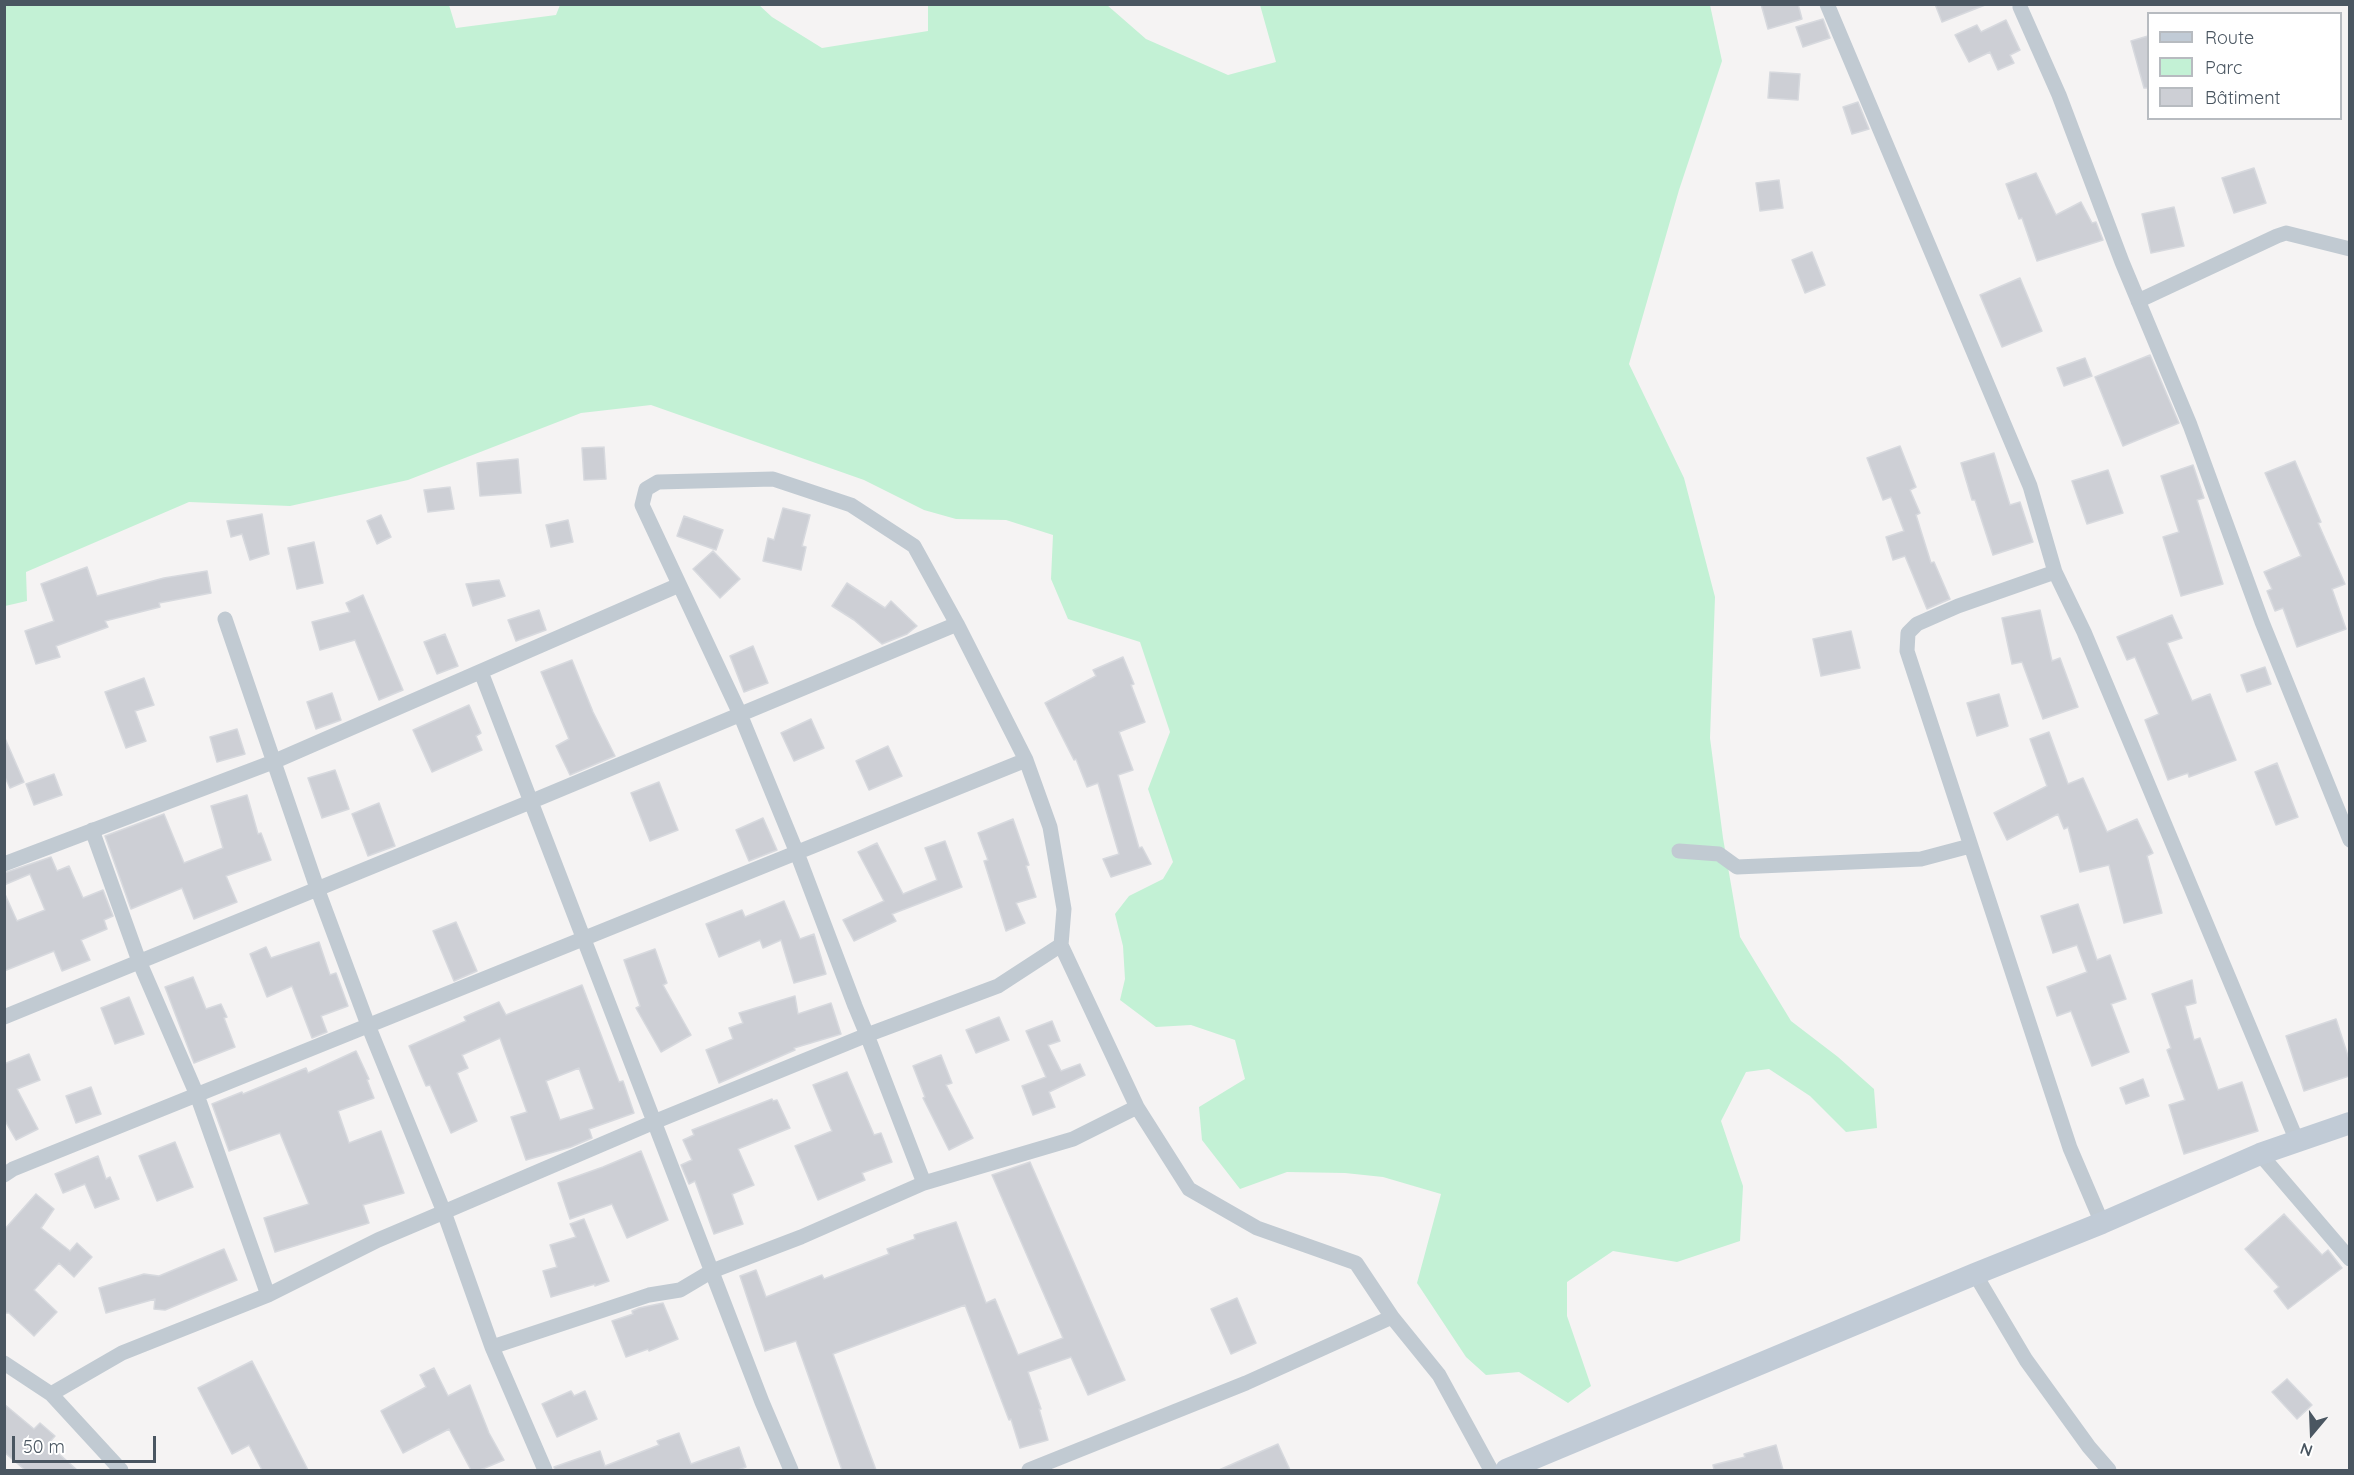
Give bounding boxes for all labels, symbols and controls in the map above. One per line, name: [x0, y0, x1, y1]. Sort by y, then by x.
legend: [2147, 12, 2342, 120]
text: Route: [2205, 26, 2254, 49]
text: Parc: [2205, 56, 2242, 79]
text: Bâtiment: [2205, 86, 2281, 109]
north arrow: [2282, 1403, 2342, 1463]
scale bar: [15, 1424, 159, 1462]
text: 50 m: [23, 1435, 65, 1458]
text: N: [2297, 1439, 2315, 1461]

